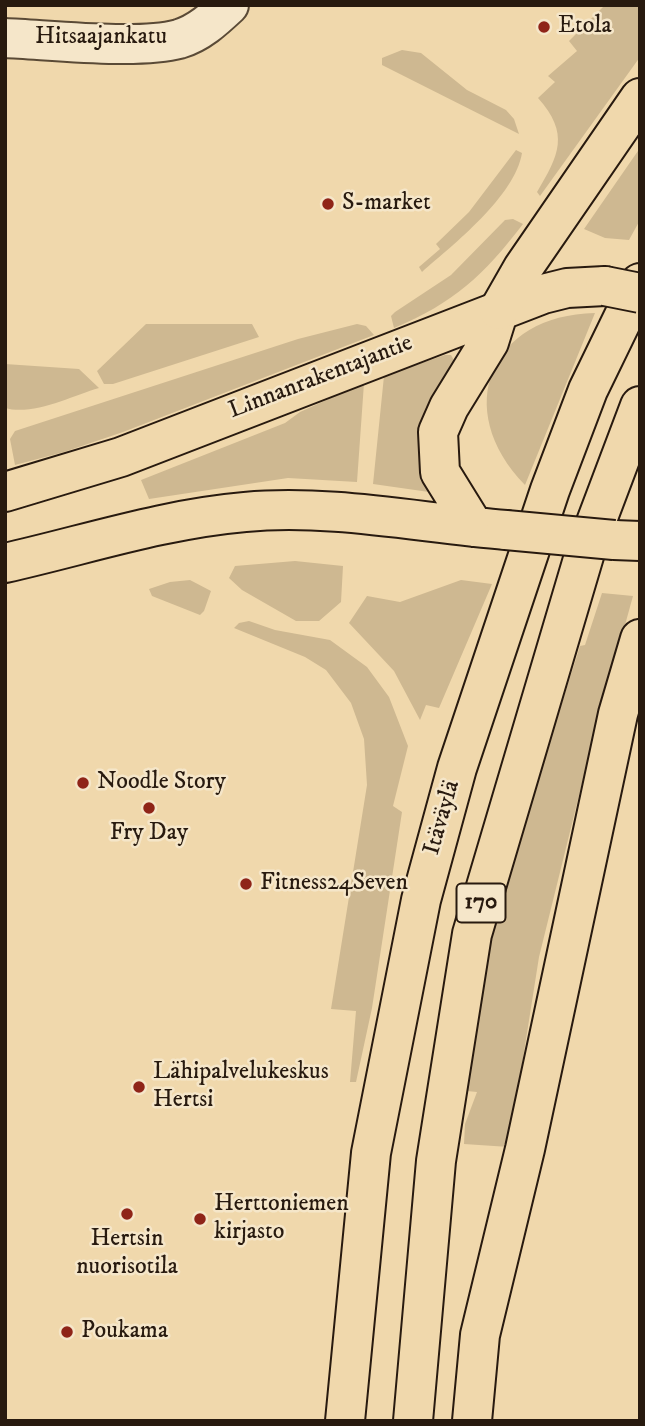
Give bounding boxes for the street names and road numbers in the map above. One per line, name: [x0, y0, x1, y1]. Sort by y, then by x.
street label: Hitsaajankatu: [35, 24, 167, 52]
street label: Linnanrakentajantie: [225, 330, 417, 426]
street label: Itäväylä: [419, 777, 467, 859]
road number: 170: [456, 884, 505, 922]

